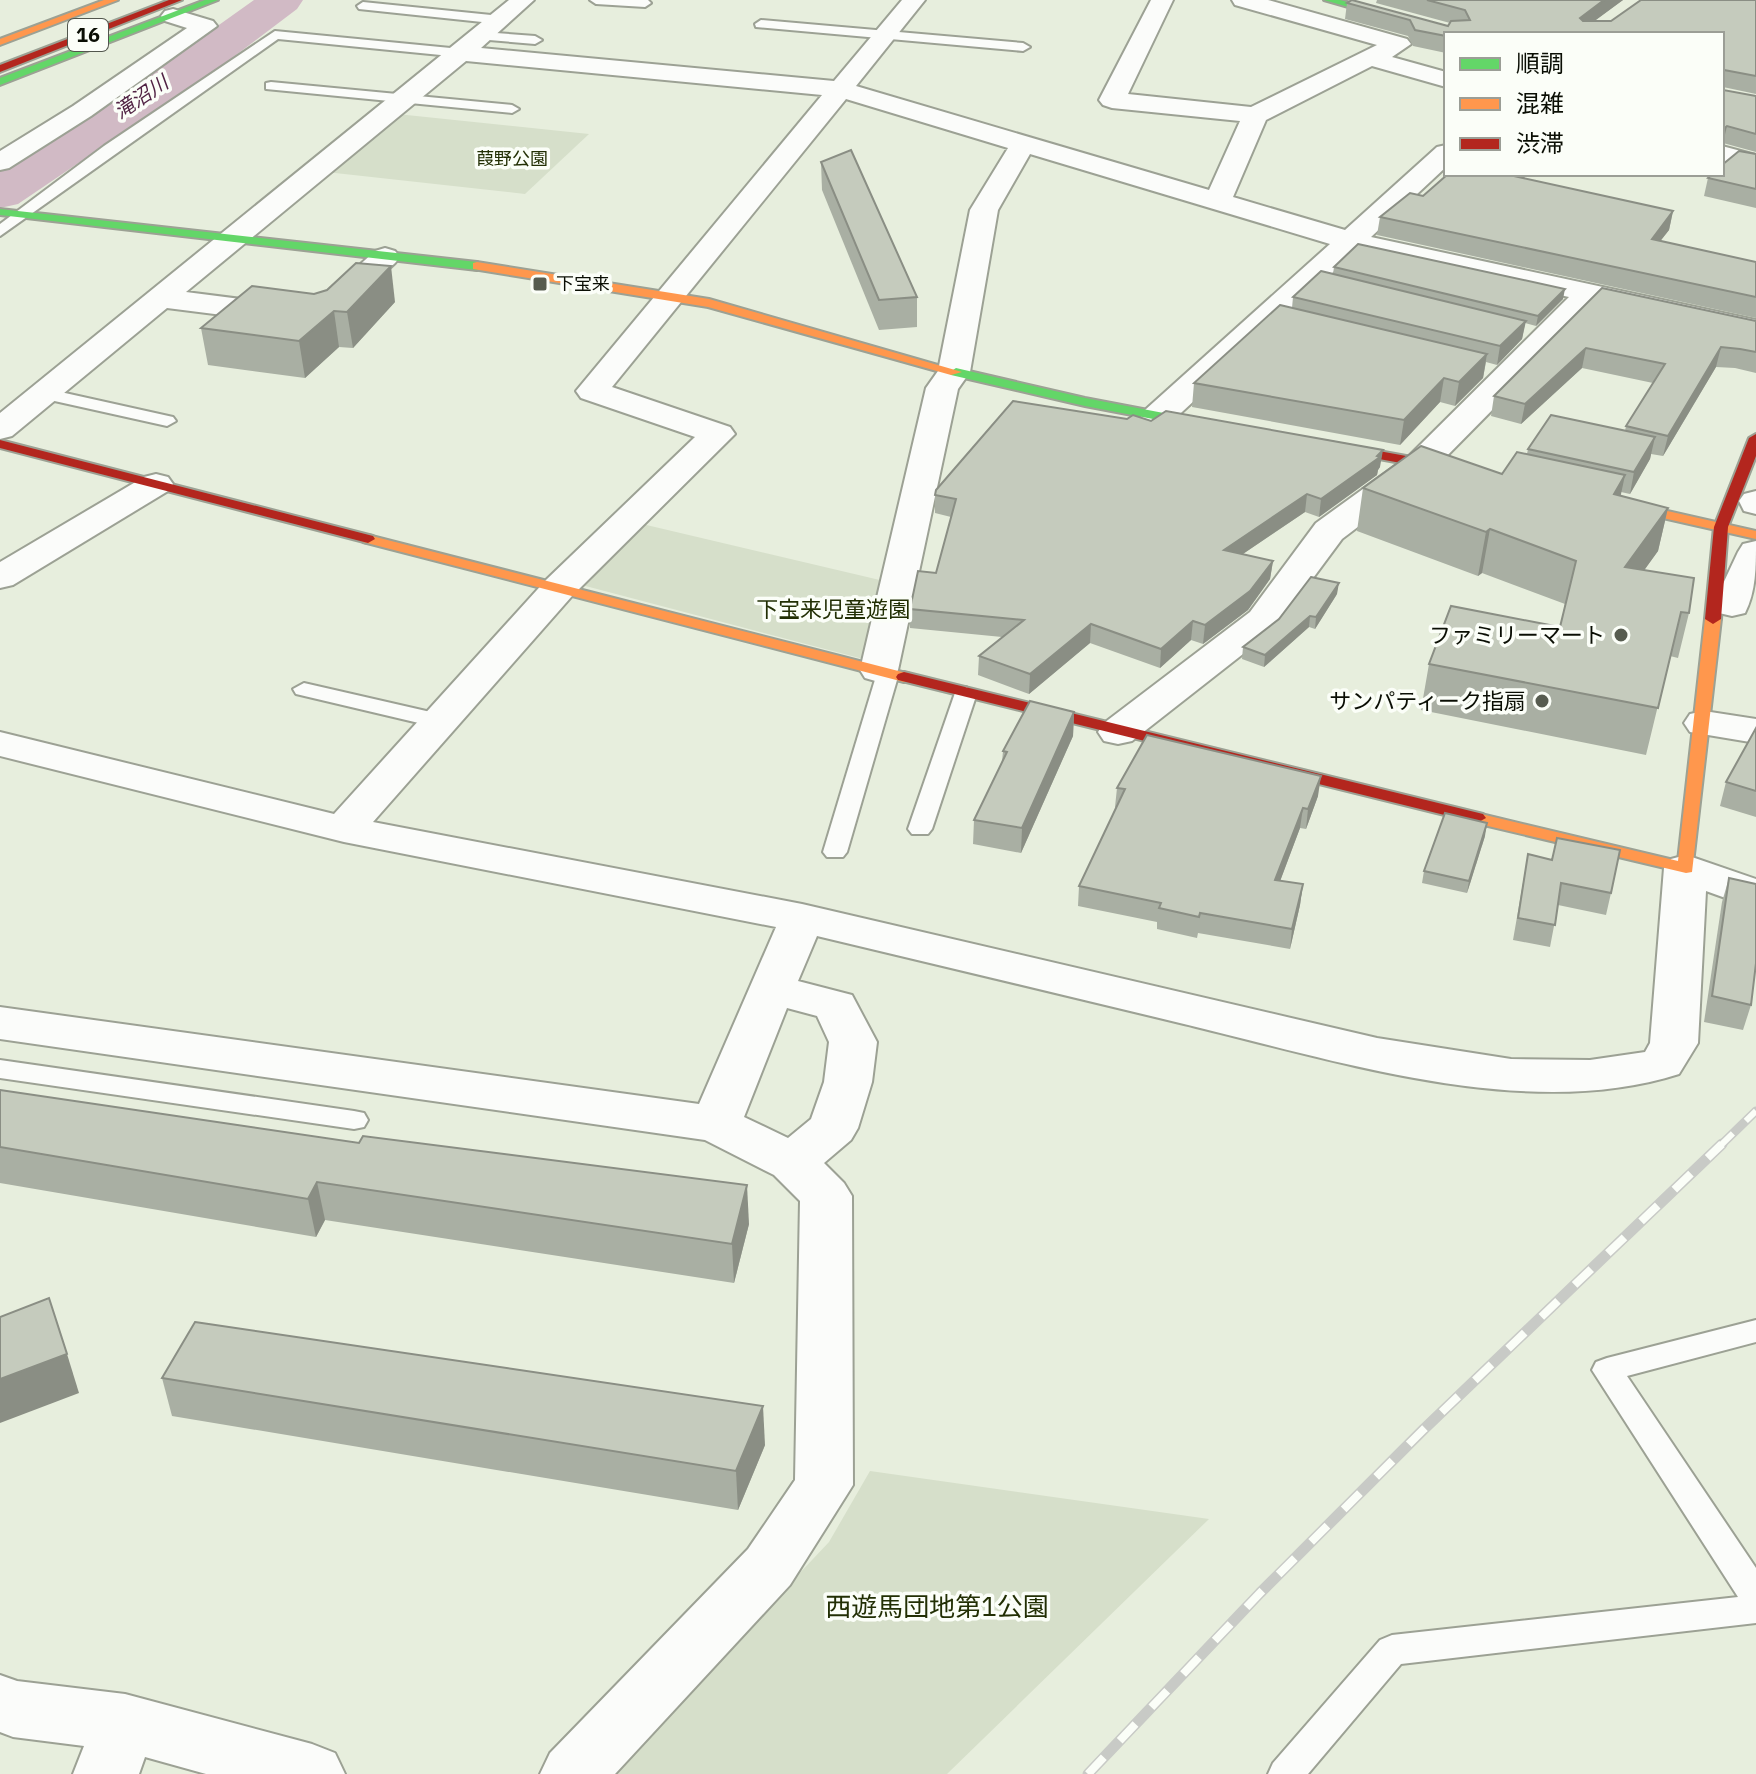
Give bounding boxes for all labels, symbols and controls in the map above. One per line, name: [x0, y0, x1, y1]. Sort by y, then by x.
road number: 16: [68, 19, 108, 51]
legend: [1444, 32, 1724, 176]
text: 順調: [1516, 47, 1564, 79]
water label: 滝沼川: [108, 67, 175, 125]
text: 混雑: [1516, 87, 1564, 119]
text: 渋滞: [1516, 127, 1564, 159]
park label: 葭野公園: [476, 147, 548, 170]
place label: 下宝来: [556, 272, 610, 295]
marker: 下宝来: [531, 275, 549, 293]
park label: 下宝来児童遊園: [756, 594, 910, 623]
place label: ファミリーマート: [1429, 620, 1605, 649]
marker: ファミリーマート: [1612, 626, 1630, 644]
place label: サンパティーク指扇: [1329, 686, 1526, 715]
marker: サンパティーク指扇: [1533, 692, 1551, 710]
park label: 西遊馬団地第1公園: [825, 1589, 1049, 1623]

